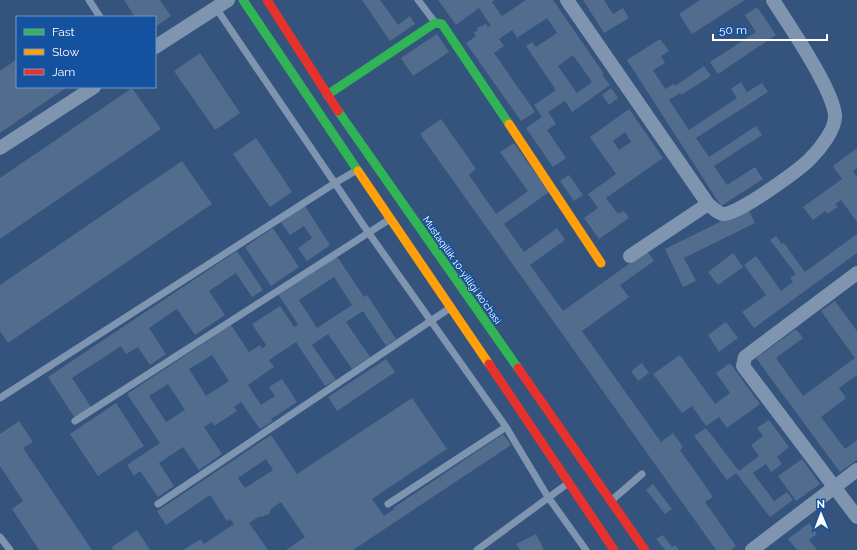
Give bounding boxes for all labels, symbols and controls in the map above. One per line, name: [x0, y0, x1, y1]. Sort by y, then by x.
legend: [16, 16, 156, 88]
scale bar: [713, 16, 827, 42]
text: 50 m: [719, 23, 747, 37]
text: Fast: [52, 25, 75, 39]
text: Slow: [52, 45, 79, 59]
text: Jam: [52, 65, 75, 79]
street label: Mustaqillik 10-yilligi ko'chasi: [420, 214, 504, 326]
north arrow: [801, 494, 841, 534]
text: N: [817, 498, 825, 511]

